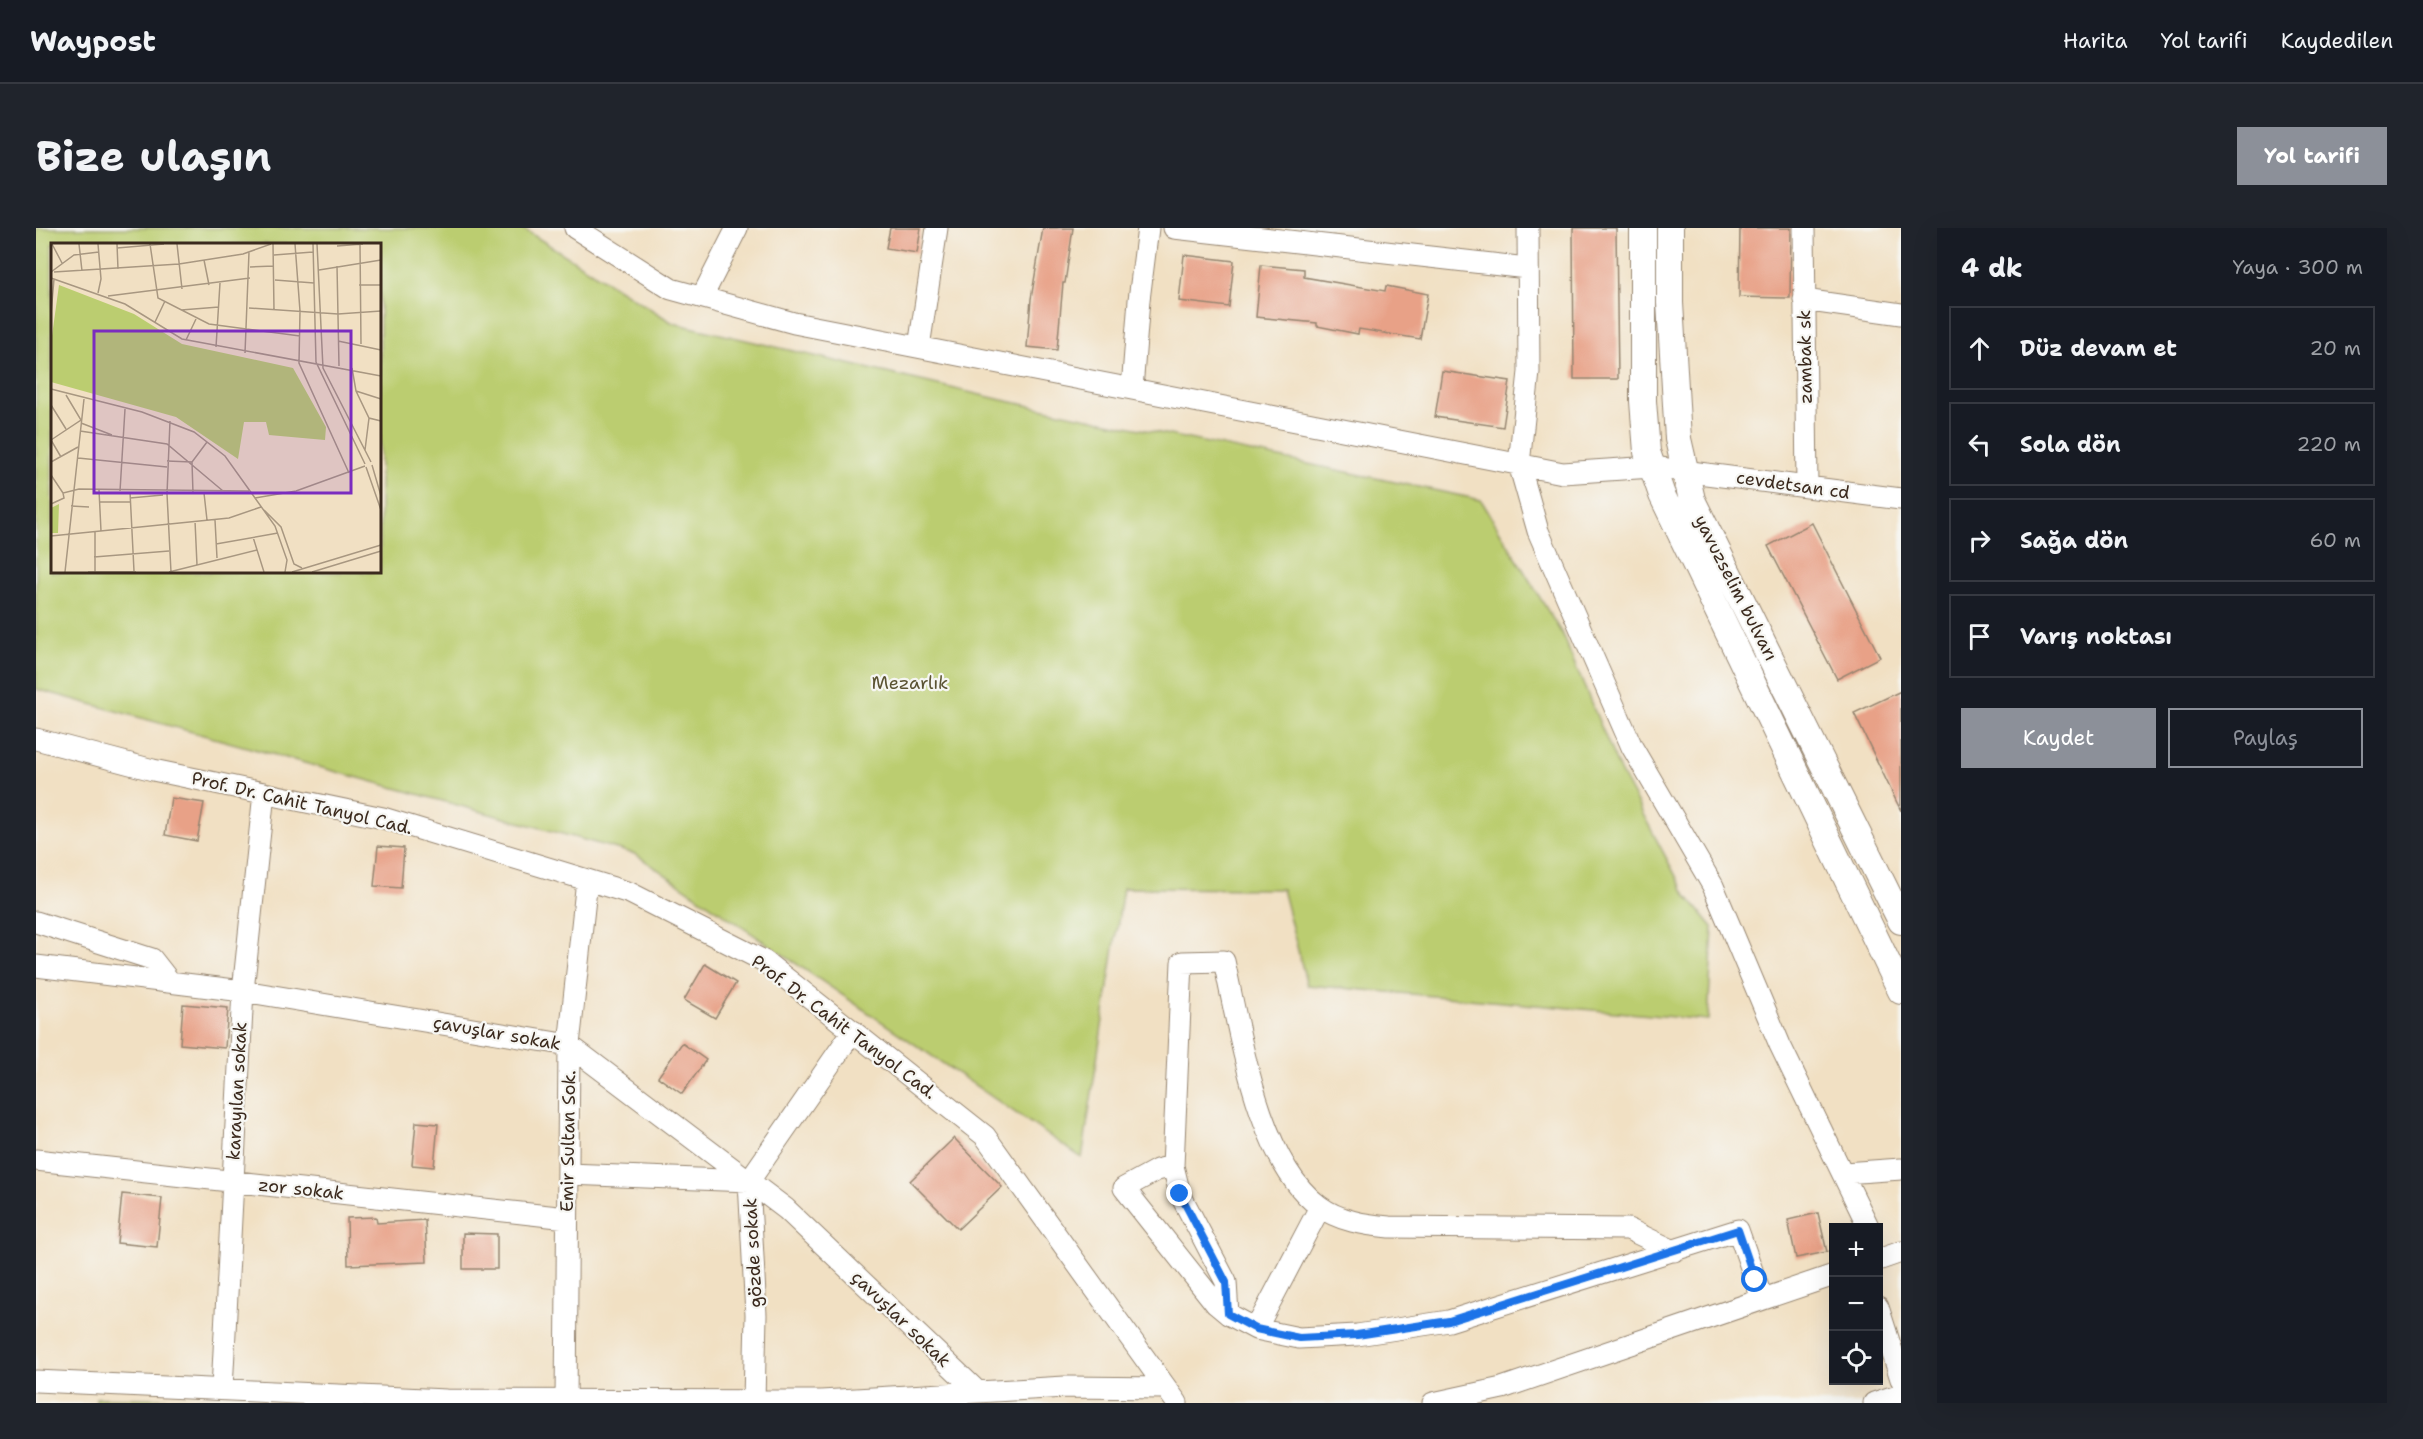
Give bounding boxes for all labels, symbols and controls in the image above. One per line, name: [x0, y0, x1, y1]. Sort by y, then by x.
text: Waypost: [30, 22, 156, 60]
text: Harita: [2063, 27, 2128, 55]
text: Yol tarifi: [2161, 27, 2248, 55]
text: Kaydedilen: [2281, 27, 2393, 55]
button: Yol tarifi: [2237, 127, 2387, 185]
text: Bize ulaşın: [36, 128, 271, 184]
inset map: [51, 243, 381, 573]
text: 4 dk: [1961, 250, 2023, 285]
text: Yaya · 300 m: [2232, 254, 2363, 280]
street label: zambak sk: [1792, 310, 1818, 404]
icon: ahead: [1963, 332, 1996, 365]
text: Düz devam et: [2020, 334, 2177, 363]
text: 20 m: [2310, 335, 2361, 361]
icon: left: [1963, 428, 1996, 461]
text: Sola dön: [2020, 430, 2121, 459]
text: 220 m: [2297, 431, 2361, 457]
street label: cevdetsan cd: [1735, 465, 1851, 505]
street label: yavuzselim bulvarı: [1689, 511, 1783, 665]
icon: right: [1963, 524, 1996, 557]
text: Sağa dön: [2020, 526, 2128, 555]
text: 60 m: [2309, 527, 2361, 553]
icon: arrive: [1963, 620, 1996, 653]
text: Varış noktası: [2020, 622, 2172, 651]
park label: Mezarlık: [872, 671, 948, 695]
button: Kaydet: [1961, 708, 2156, 768]
button: Paylaş: [2168, 708, 2363, 768]
street label: Prof. Dr. Cahit Tanyol Cad.: [189, 766, 415, 840]
street label: Prof. Dr. Cahit Tanyol Cad.: [746, 949, 942, 1105]
street label: çavuşlar sokak: [431, 1010, 563, 1056]
street label: karayılan sokak: [221, 1021, 253, 1161]
street label: Emir Sultan Sok.: [555, 1070, 581, 1212]
street label: zor sokak: [257, 1173, 345, 1205]
route end: [1166, 1180, 1192, 1206]
street label: gözde sokak: [738, 1197, 768, 1309]
map controls: [1829, 1223, 1883, 1385]
button: +: [1829, 1223, 1883, 1277]
street label: çavuşlar sokak: [846, 1265, 956, 1373]
route start: [1741, 1266, 1767, 1292]
button: −: [1829, 1277, 1883, 1331]
button: locate: [1829, 1331, 1883, 1385]

